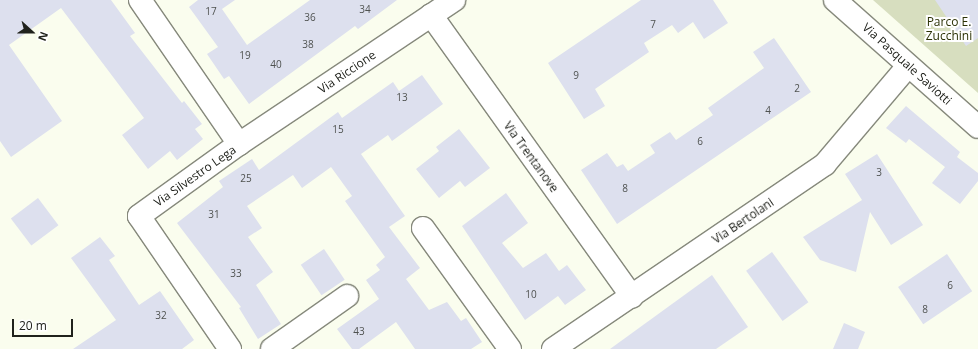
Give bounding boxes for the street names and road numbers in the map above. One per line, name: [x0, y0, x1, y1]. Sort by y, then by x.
street label: Via Pasquale Saviotti: [859, 20, 955, 108]
street label: Via Riccione: [316, 48, 378, 96]
street label: Via Trentanove: [501, 119, 561, 195]
street label: Via Silvestro Lega: [151, 142, 239, 210]
street label: Via Bertolani: [710, 195, 776, 247]

